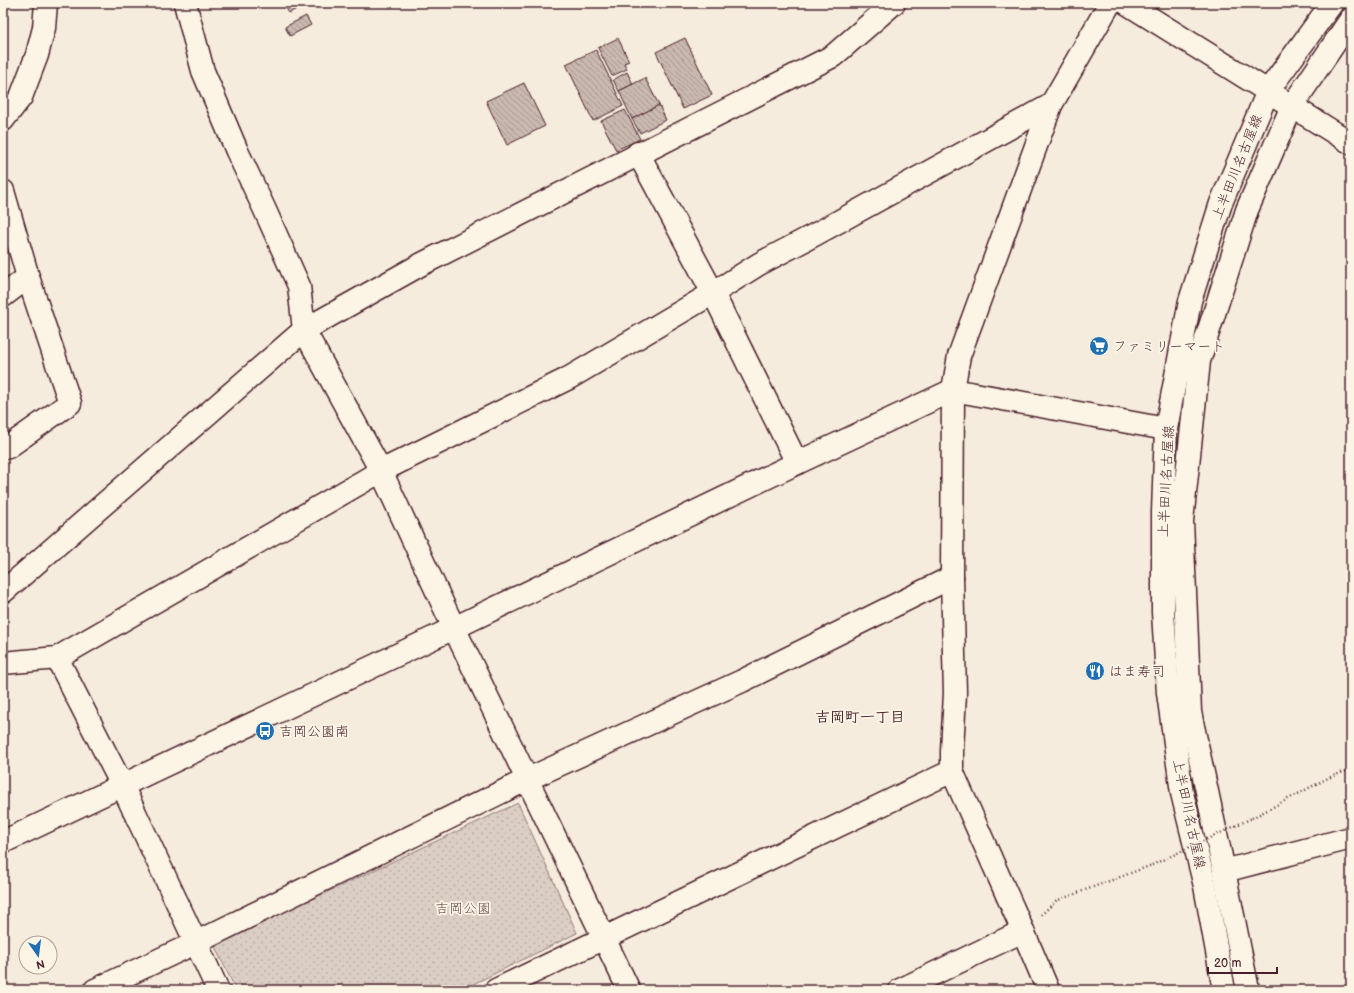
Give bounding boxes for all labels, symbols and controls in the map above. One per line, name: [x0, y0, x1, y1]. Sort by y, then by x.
street label: 上半田川名古屋線: [1208, 112, 1266, 222]
supermarket icon: ファミリーマート: [1088, 335, 1110, 357]
place label: ファミリーマート: [1113, 338, 1225, 355]
street label: 上半田川名古屋線: [1155, 425, 1177, 537]
restaurant icon: はま寿司: [1084, 660, 1106, 682]
place label: はま寿司: [1109, 663, 1165, 680]
district label: 吉岡町一丁目: [815, 708, 905, 727]
bus stop icon: 吉岡公園南: [254, 720, 276, 742]
place label: 吉岡公園南: [279, 723, 349, 740]
street label: 上半田川名古屋線: [1169, 757, 1209, 871]
park label: 吉岡公園: [435, 900, 491, 917]
north arrow: [18, 935, 58, 975]
scale bar: [1208, 949, 1277, 975]
text: 20 m: [1214, 956, 1241, 971]
text: N: [35, 957, 46, 972]

